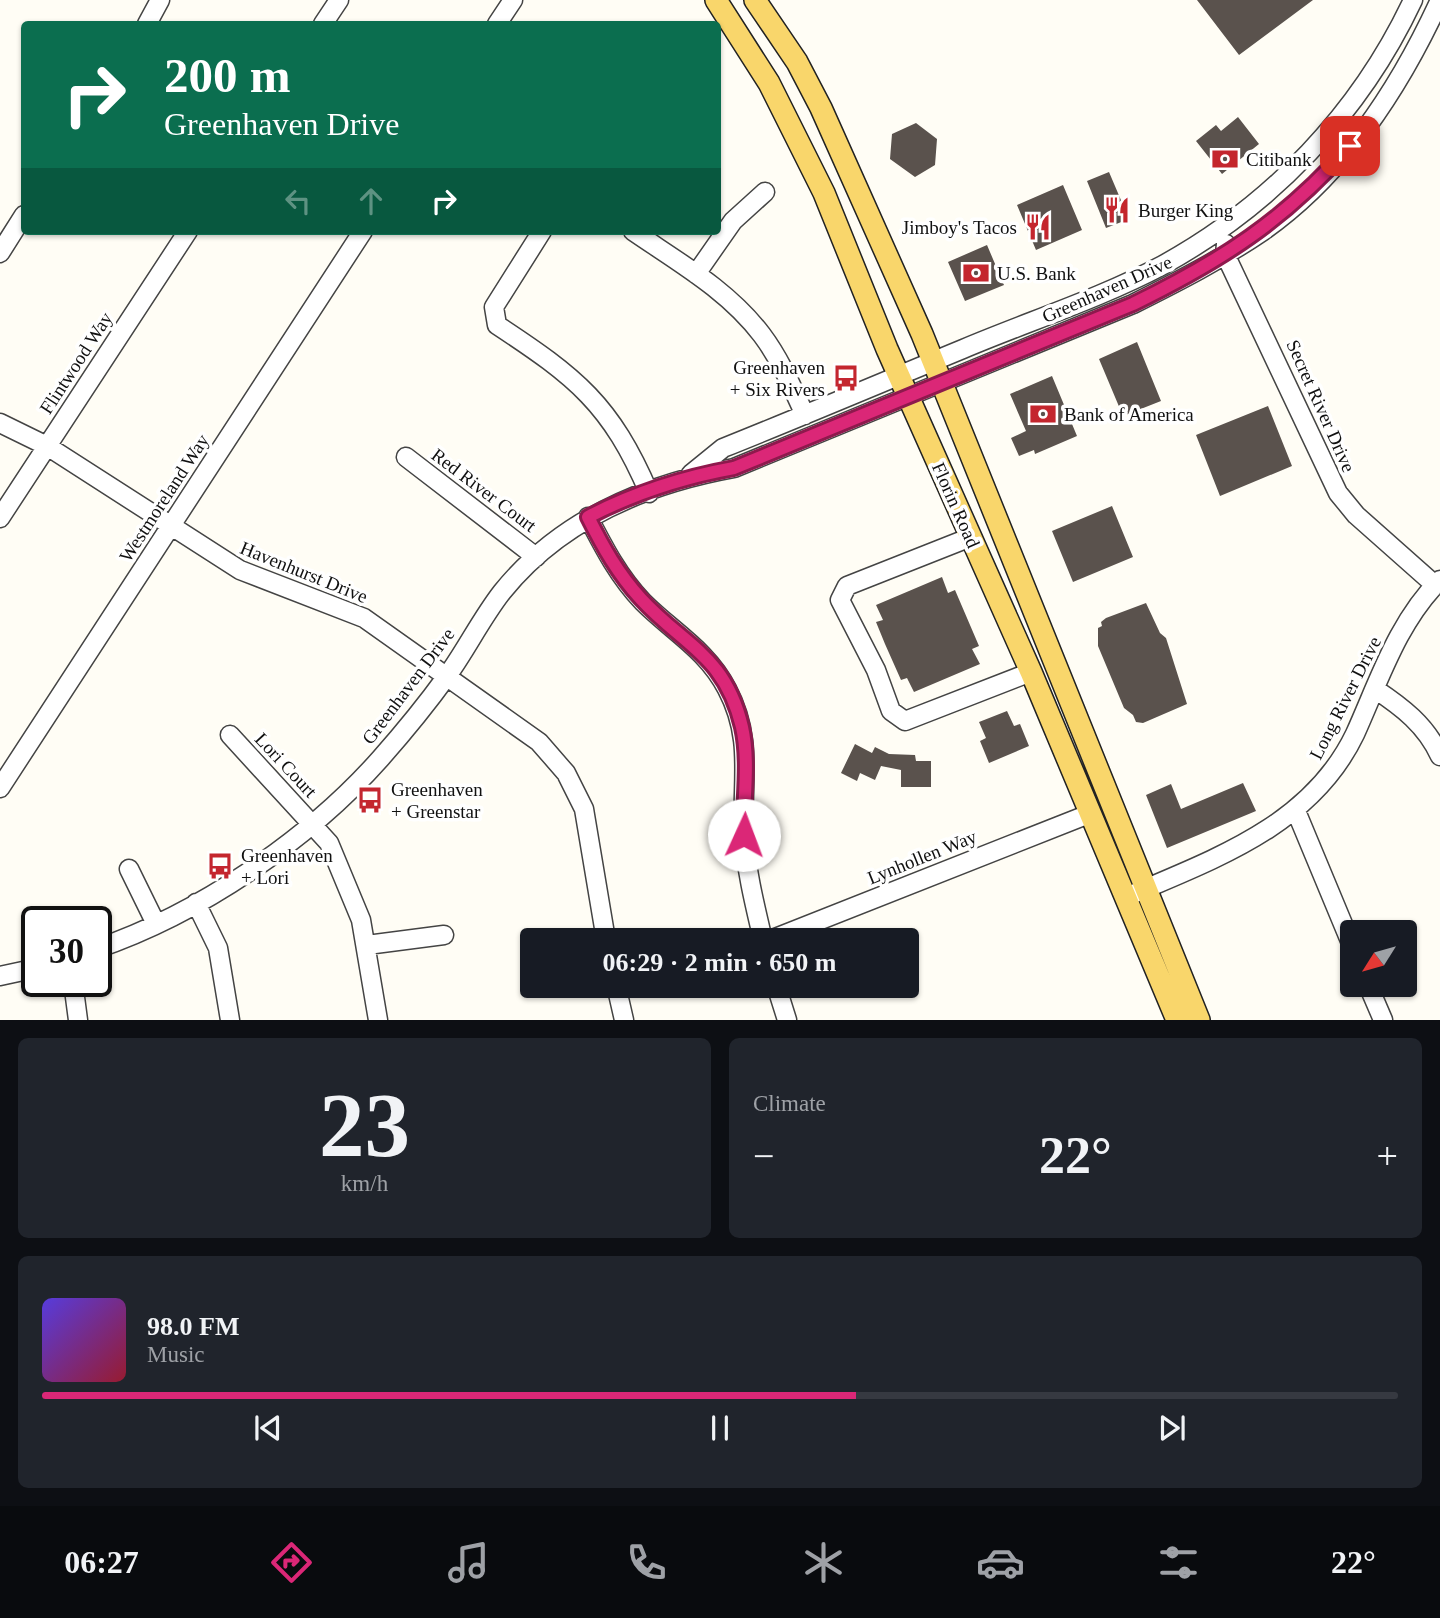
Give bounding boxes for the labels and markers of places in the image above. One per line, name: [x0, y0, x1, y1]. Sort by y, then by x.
pin: [1320, 116, 1380, 176]
bank icon: Citibank: [1210, 144, 1240, 174]
place label: Citibank: [1246, 149, 1312, 170]
restaurant icon: Burger King: [1102, 195, 1132, 225]
place label: Burger King: [1138, 200, 1234, 221]
restaurant icon: Jimboy's Tacos: [1023, 212, 1053, 242]
place label: Jimboy's Tacos: [902, 217, 1017, 238]
bank icon: U.S. Bank: [961, 258, 991, 288]
place label: U.S. Bank: [997, 263, 1076, 284]
place label: Greenhaven + Six Rivers: [730, 357, 825, 400]
bus stop icon: Greenhaven + Six Rivers: [831, 363, 861, 393]
bank icon: Bank of America: [1028, 399, 1058, 429]
place label: Bank of America: [1064, 404, 1194, 425]
place label: Greenhaven + Greenstar: [391, 779, 483, 822]
bus stop icon: Greenhaven + Greenstar: [355, 785, 385, 815]
place label: Greenhaven + Lori: [241, 845, 333, 888]
bus stop icon: Greenhaven + Lori: [205, 851, 235, 881]

